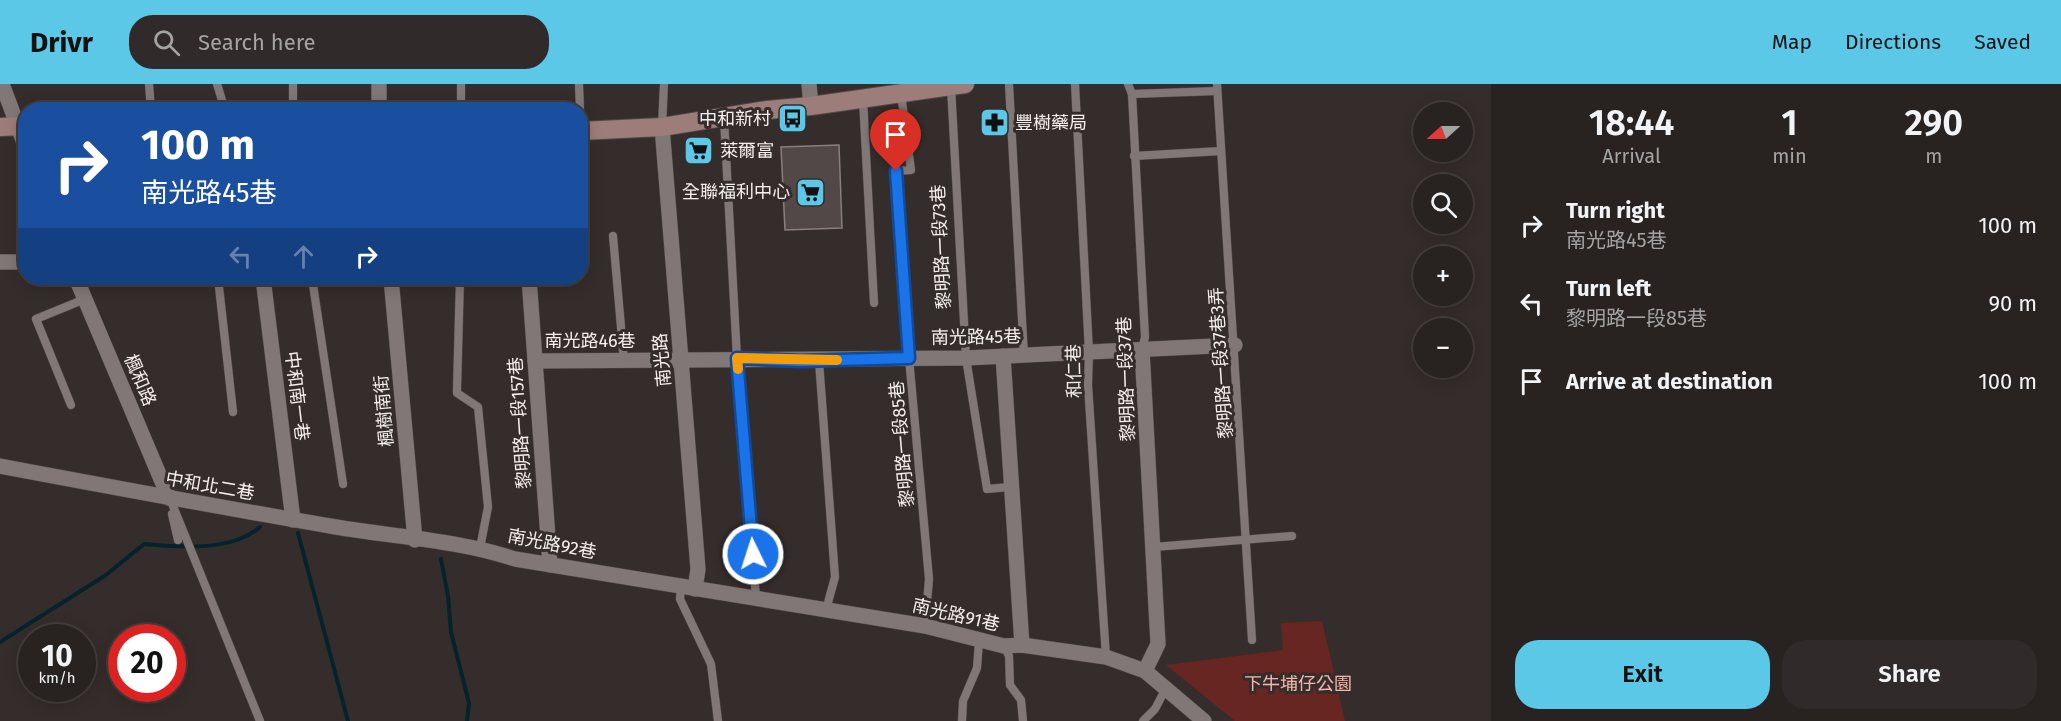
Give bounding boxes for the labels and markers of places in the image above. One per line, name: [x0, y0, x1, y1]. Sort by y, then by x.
bus stop icon: 中和新村: [776, 103, 808, 135]
pharmacy icon: 豐樹藥局: [978, 107, 1010, 139]
place label: 中和新村: [699, 108, 771, 130]
pin: [870, 109, 921, 171]
place label: 豐樹藥局: [1015, 112, 1087, 134]
supermarket icon: 萊爾富: [683, 135, 715, 167]
place label: 萊爾富: [720, 140, 774, 162]
supermarket icon: 全聯福利中心: [795, 176, 827, 208]
place label: 全聯福利中心: [682, 181, 790, 203]

